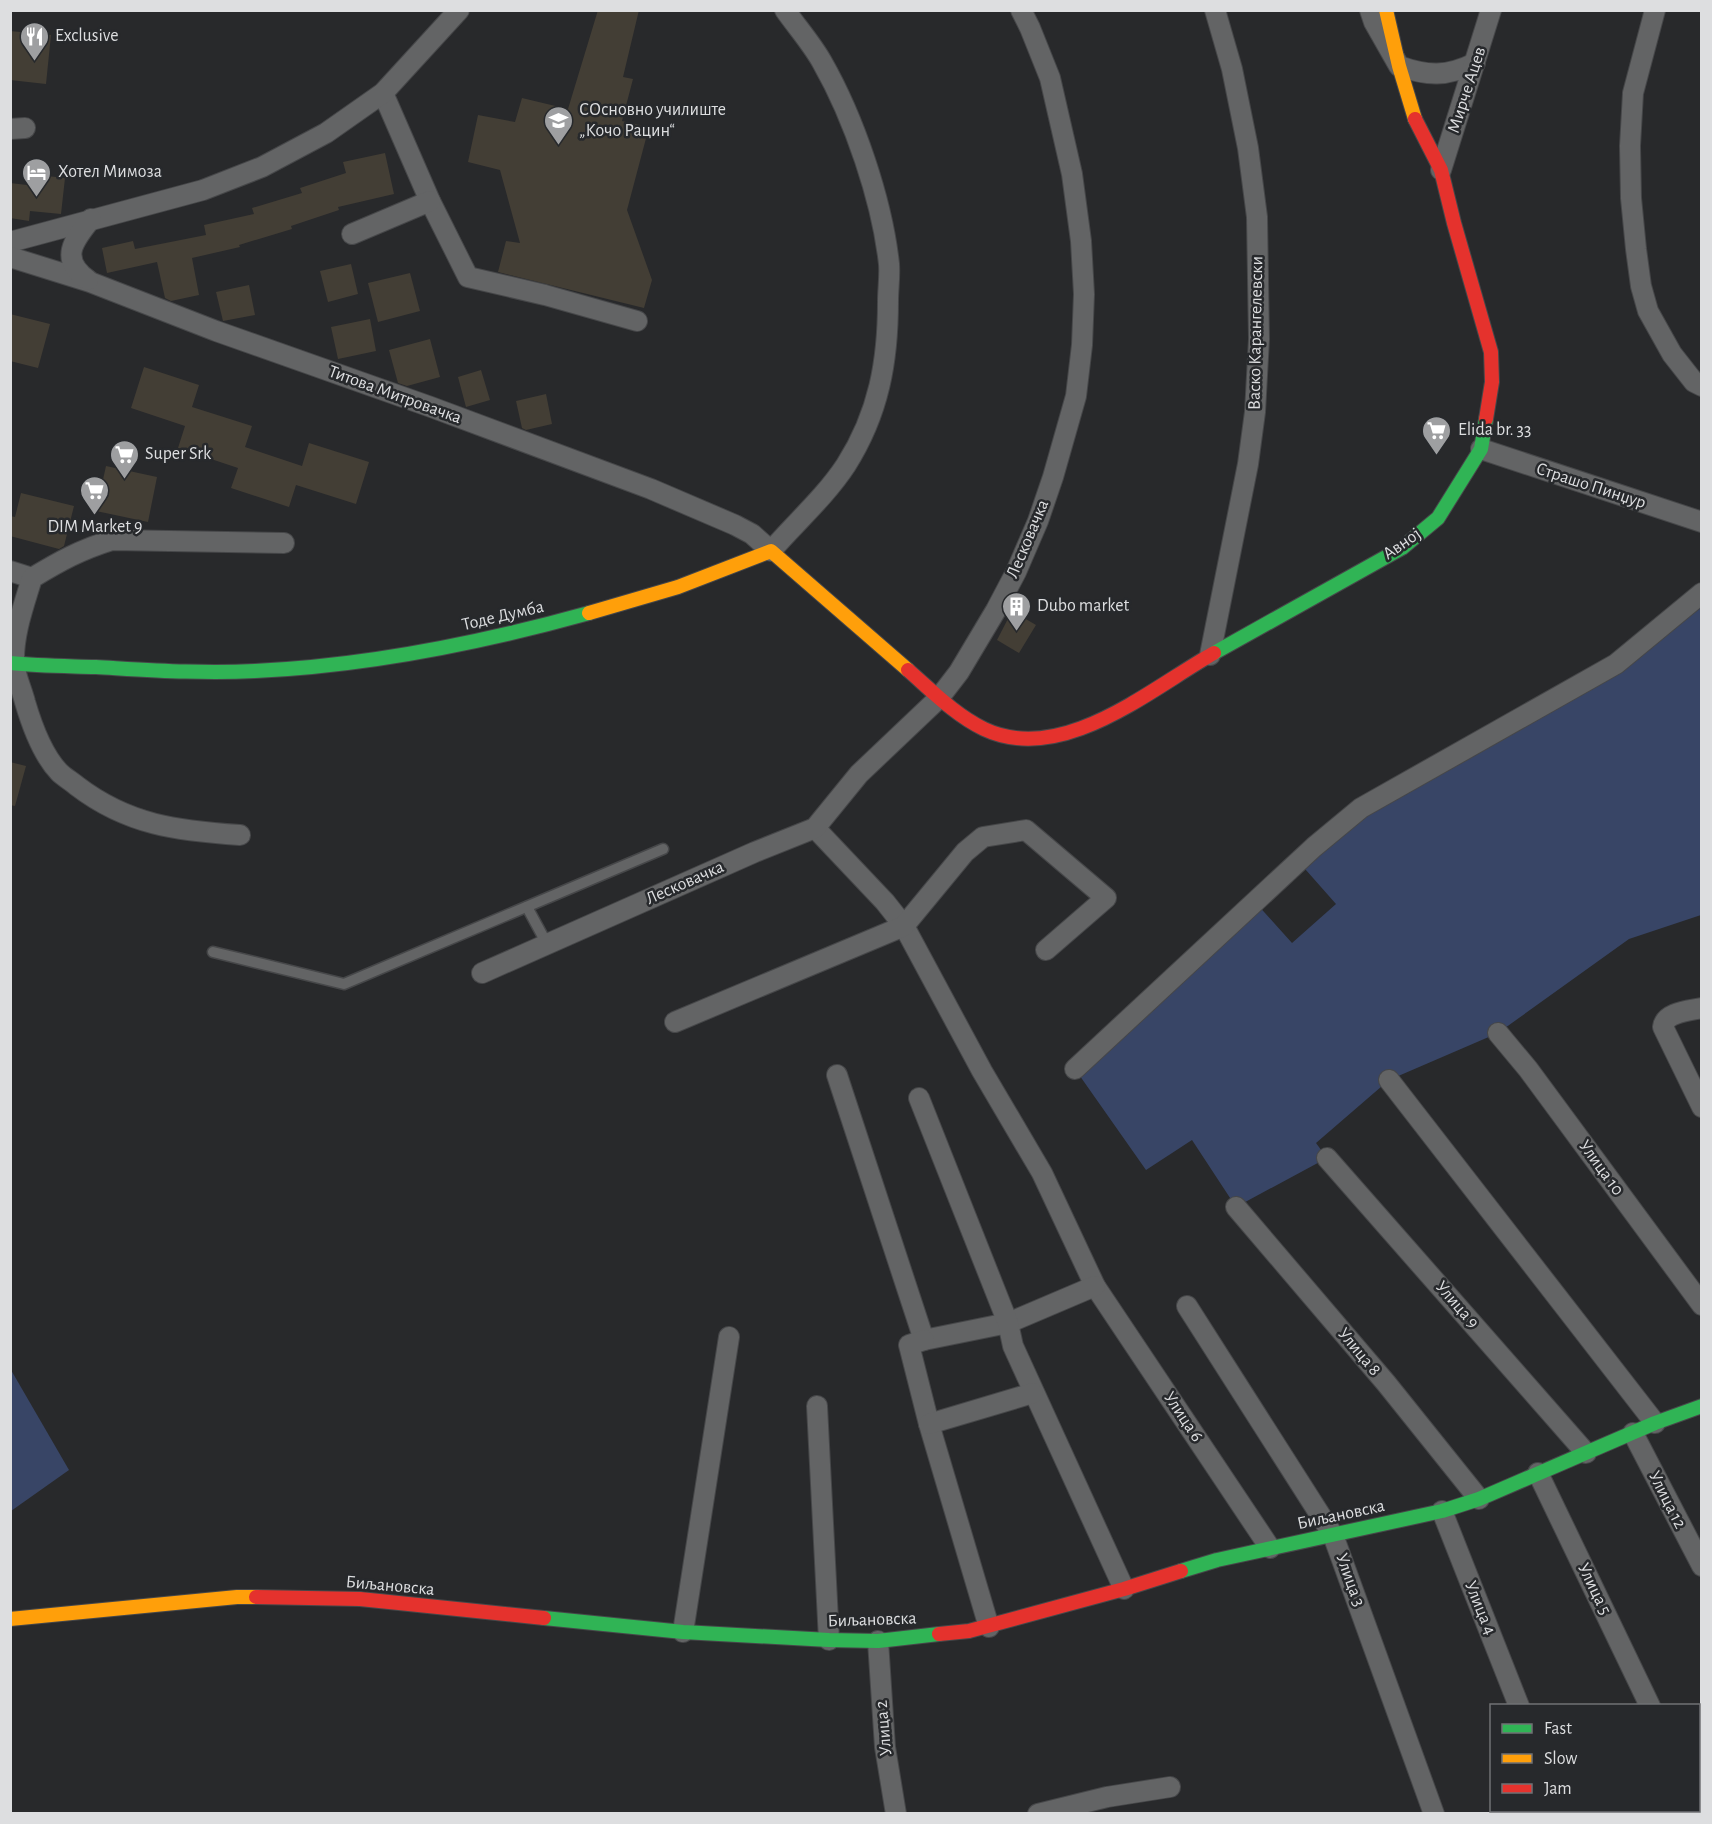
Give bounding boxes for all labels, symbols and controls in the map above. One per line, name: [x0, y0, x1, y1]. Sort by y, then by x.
restaurant icon: Exclusive: [18, 20, 50, 62]
place label: Exclusive: [55, 27, 118, 45]
street label: Мирче Ацев: [1445, 45, 1489, 135]
place label: СОсновно училиште „Кочо Рацин“: [579, 101, 726, 140]
school or university icon: СОсновно училиште „Кочо Рацин“: [542, 104, 574, 146]
hotel icon: Хотел Мимоза: [21, 156, 53, 198]
place label: Хотел Мимоза: [58, 163, 162, 181]
street label: Васко Карангелевски: [1246, 256, 1266, 410]
street label: Титова Митровачка: [326, 363, 464, 427]
supermarket icon: Elida br. 33: [1421, 414, 1453, 456]
place label: Elida br. 33: [1458, 421, 1531, 439]
supermarket icon: Super Srk: [108, 438, 140, 480]
place label: Super Srk: [145, 445, 212, 463]
street label: Страшо Пинџур: [1534, 460, 1648, 512]
supermarket icon: DIM Market 9: [79, 474, 111, 516]
street label: Лесковачка: [1003, 497, 1053, 581]
place label: DIM Market 9: [47, 518, 143, 536]
street label: Авној: [1380, 525, 1424, 563]
building icon: Dubo market: [1000, 590, 1032, 632]
street label: Тоде Думба: [460, 597, 546, 634]
place label: Dubo market: [1037, 597, 1129, 615]
street label: Лесковачка: [643, 858, 727, 908]
street label: Улица 10: [1575, 1137, 1627, 1199]
street label: Улица 9: [1432, 1278, 1482, 1332]
street label: Улица 8: [1334, 1325, 1384, 1379]
street label: Улица 6: [1160, 1389, 1206, 1445]
street label: Улица 12: [1645, 1468, 1689, 1532]
street label: Биљановска: [1296, 1497, 1386, 1533]
street label: Улица 3: [1332, 1551, 1368, 1609]
street label: Улица 5: [1574, 1560, 1614, 1618]
street label: Биљановска: [345, 1573, 435, 1599]
street label: Улица 4: [1461, 1579, 1499, 1638]
street label: Биљановска: [827, 1609, 917, 1631]
street label: Улица 2: [873, 1699, 895, 1757]
legend: [1490, 1704, 1700, 1812]
text: Fast: [1544, 1720, 1572, 1738]
text: Slow: [1544, 1750, 1577, 1768]
text: Jam: [1544, 1780, 1572, 1798]

